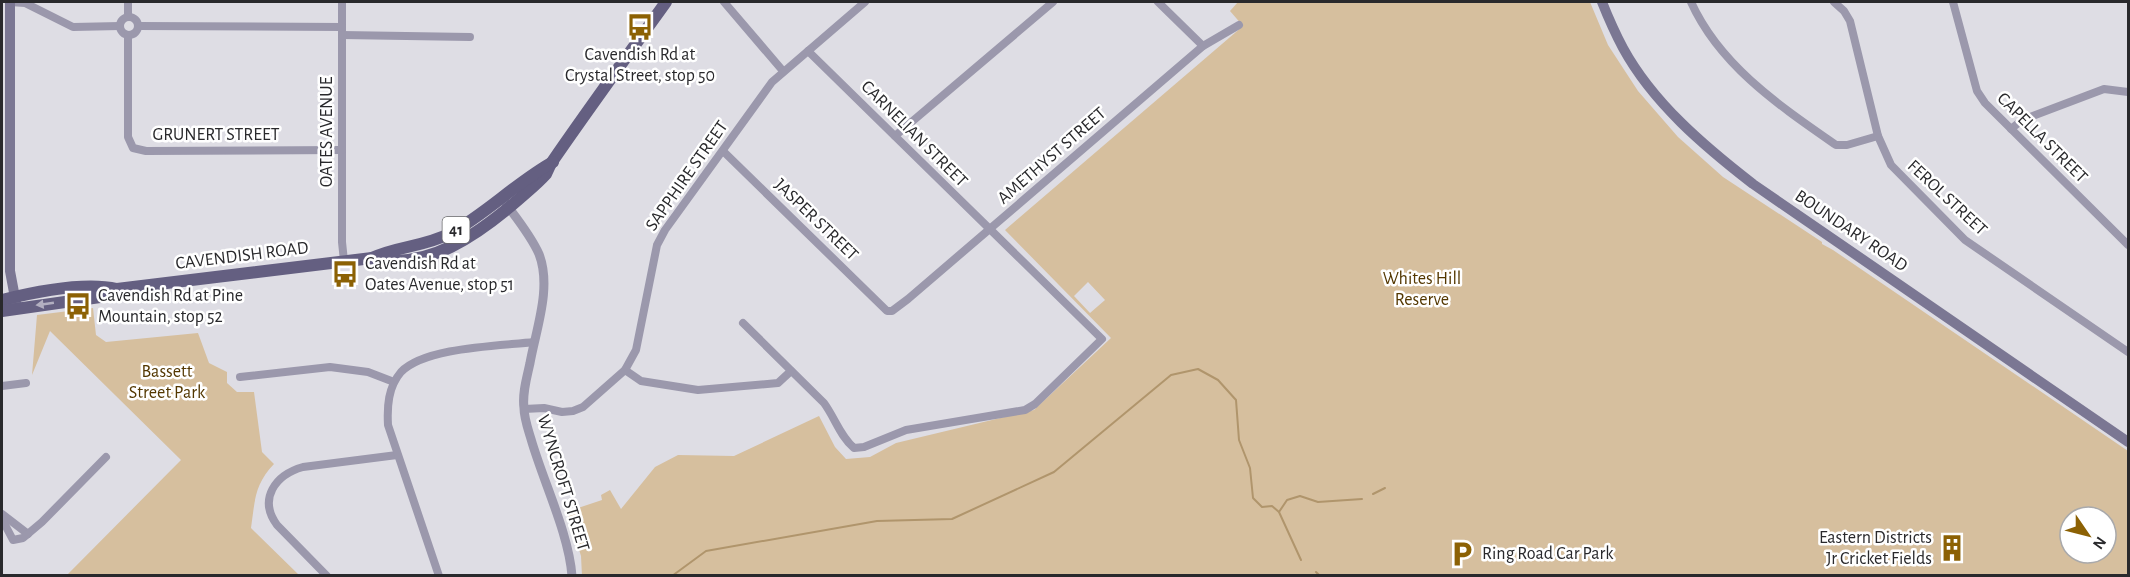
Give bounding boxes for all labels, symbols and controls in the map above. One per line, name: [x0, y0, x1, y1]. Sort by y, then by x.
bus stop icon: Cavendish Rd at Crystal Street, stop 50: [625, 12, 655, 42]
place label: Cavendish Rd at Crystal Street, stop 50: [565, 46, 715, 85]
street label: OATES AVENUE: [318, 76, 336, 187]
street label: CARNELIAN STREET: [857, 77, 971, 191]
street label: CAPELLA STREET: [1993, 89, 2091, 187]
street label: AMETHYST STREET: [994, 104, 1110, 208]
street label: SAPPHIRE STREET: [642, 118, 732, 234]
street label: GRUNERT STREET: [153, 126, 280, 144]
street label: FEROL STREET: [1904, 157, 1990, 239]
street label: JASPER STREET: [771, 176, 861, 264]
street label: BOUNDARY ROAD: [1791, 187, 1911, 275]
road number: 41: [442, 217, 470, 243]
street label: CAVENDISH ROAD: [175, 239, 309, 273]
place label: Cavendish Rd at Oates Avenue, stop 51: [365, 255, 514, 294]
bus stop icon: Cavendish Rd at Oates Avenue, stop 51: [330, 259, 360, 289]
park label: Whites Hill Reserve: [1383, 270, 1461, 309]
place label: Cavendish Rd at Pine Mountain, stop 52: [98, 287, 243, 326]
bus stop icon: Cavendish Rd at Pine Mountain, stop 52: [63, 291, 93, 321]
one-way arrow: [36, 300, 55, 309]
park label: Bassett Street Park: [129, 363, 206, 402]
street label: WYNCROFT STREET: [534, 413, 592, 553]
north arrow: [2058, 505, 2118, 565]
place label: Eastern Districts Jr Cricket Fields: [1819, 529, 1932, 568]
building icon: Eastern Districts Jr Cricket Fields: [1937, 533, 1967, 563]
text: N: [2090, 534, 2109, 552]
parking icon: Ring Road Car Park: [1447, 539, 1477, 569]
place label: Ring Road Car Park: [1482, 545, 1614, 563]

